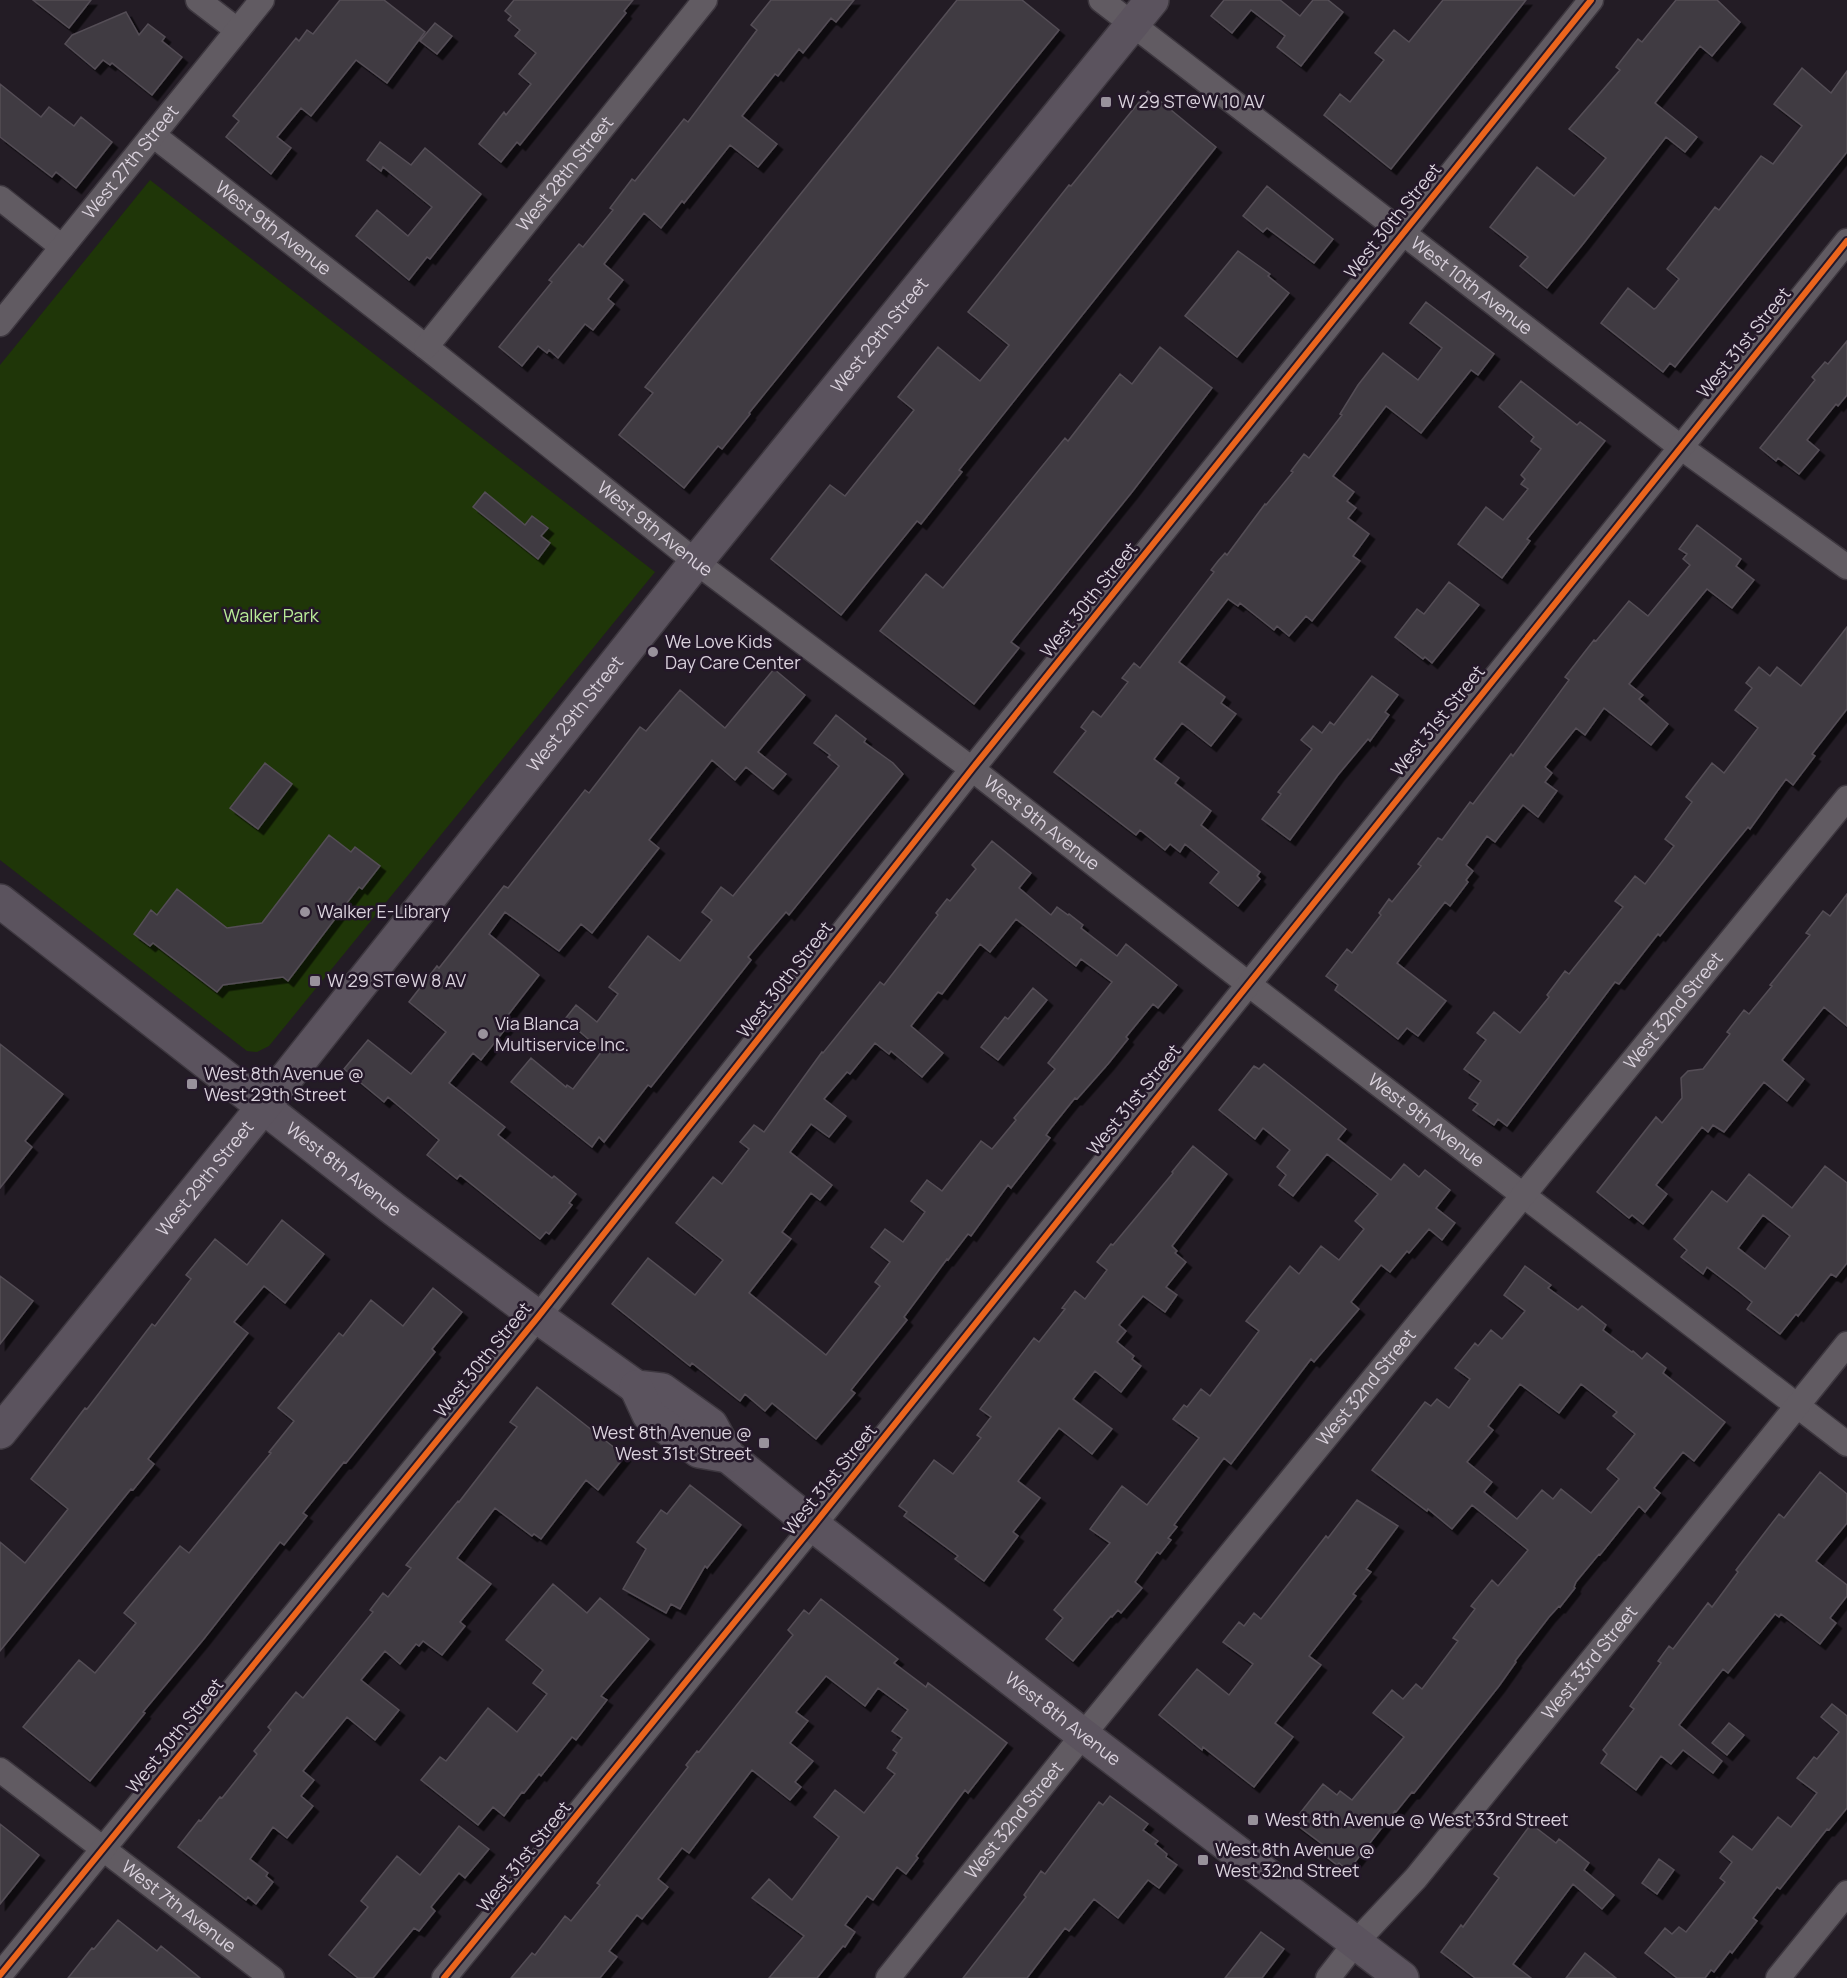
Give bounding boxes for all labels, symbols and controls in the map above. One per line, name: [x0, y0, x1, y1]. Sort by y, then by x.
place label: W 29 ST@W 10 AV: [1118, 89, 1265, 113]
marker: W 29 ST@W 10 AV: [1099, 95, 1113, 109]
street label: West 27th Street: [77, 100, 183, 224]
street label: West 28th Street: [511, 111, 618, 236]
street label: West 30th Street: [1338, 158, 1446, 283]
street label: West 9th Avenue: [211, 175, 337, 280]
street label: West 10th Avenue: [1406, 230, 1538, 340]
street label: West 29th Street: [825, 272, 933, 398]
street label: West 31st Street: [1691, 282, 1796, 403]
street label: West 9th Avenue: [593, 475, 718, 581]
street label: West 30th Street: [1034, 537, 1142, 662]
park label: Walker Park: [223, 603, 320, 627]
place label: We Love Kids Day Care Center: [665, 629, 801, 674]
marker: We Love Kids Day Care Center: [646, 645, 660, 659]
street label: West 29th Street: [521, 650, 628, 777]
street label: West 31st Street: [1385, 660, 1490, 781]
street label: West 9th Avenue: [979, 770, 1105, 875]
place label: Walker E-Library: [317, 899, 451, 923]
marker: Walker E-Library: [298, 905, 312, 919]
street label: West 30th Street: [731, 916, 837, 1043]
street label: West 32nd Street: [1618, 947, 1728, 1074]
place label: W 29 ST@W 8 AV: [327, 968, 466, 992]
marker: W 29 ST@W 8 AV: [308, 974, 322, 988]
place label: Via Blanca Multiservice Inc.: [495, 1011, 629, 1056]
marker: Via Blanca Multiservice Inc.: [476, 1027, 490, 1041]
street label: West 31st Street: [1081, 1039, 1186, 1160]
place label: West 8th Avenue @ West 29th Street: [204, 1061, 364, 1106]
street label: West 9th Avenue: [1363, 1067, 1490, 1172]
marker: West 8th Avenue @ West 29th Street: [185, 1077, 199, 1091]
street label: West 29th Street: [150, 1115, 259, 1241]
street label: West 8th Avenue: [281, 1116, 407, 1222]
street label: West 30th Street: [428, 1297, 536, 1422]
street label: West 32nd Street: [1311, 1323, 1421, 1450]
street label: West 31st Street: [777, 1419, 882, 1540]
place label: West 8th Avenue @ West 31st Street: [592, 1420, 752, 1465]
marker: West 8th Avenue @ West 31st Street: [757, 1436, 771, 1450]
street label: West 33rd Street: [1536, 1600, 1642, 1724]
street label: West 8th Avenue: [1001, 1666, 1126, 1771]
street label: West 30th Street: [120, 1673, 228, 1798]
street label: West 32nd Street: [959, 1756, 1068, 1884]
street label: West 31st Street: [471, 1796, 576, 1917]
place label: West 8th Avenue @ West 33rd Street: [1265, 1807, 1568, 1831]
marker: West 8th Avenue @ West 33rd Street: [1246, 1813, 1260, 1827]
place label: West 8th Avenue @ West 32nd Street: [1215, 1837, 1375, 1882]
marker: West 8th Avenue @ West 32nd Street: [1196, 1853, 1210, 1867]
street label: West 7th Avenue: [117, 1854, 242, 1958]

